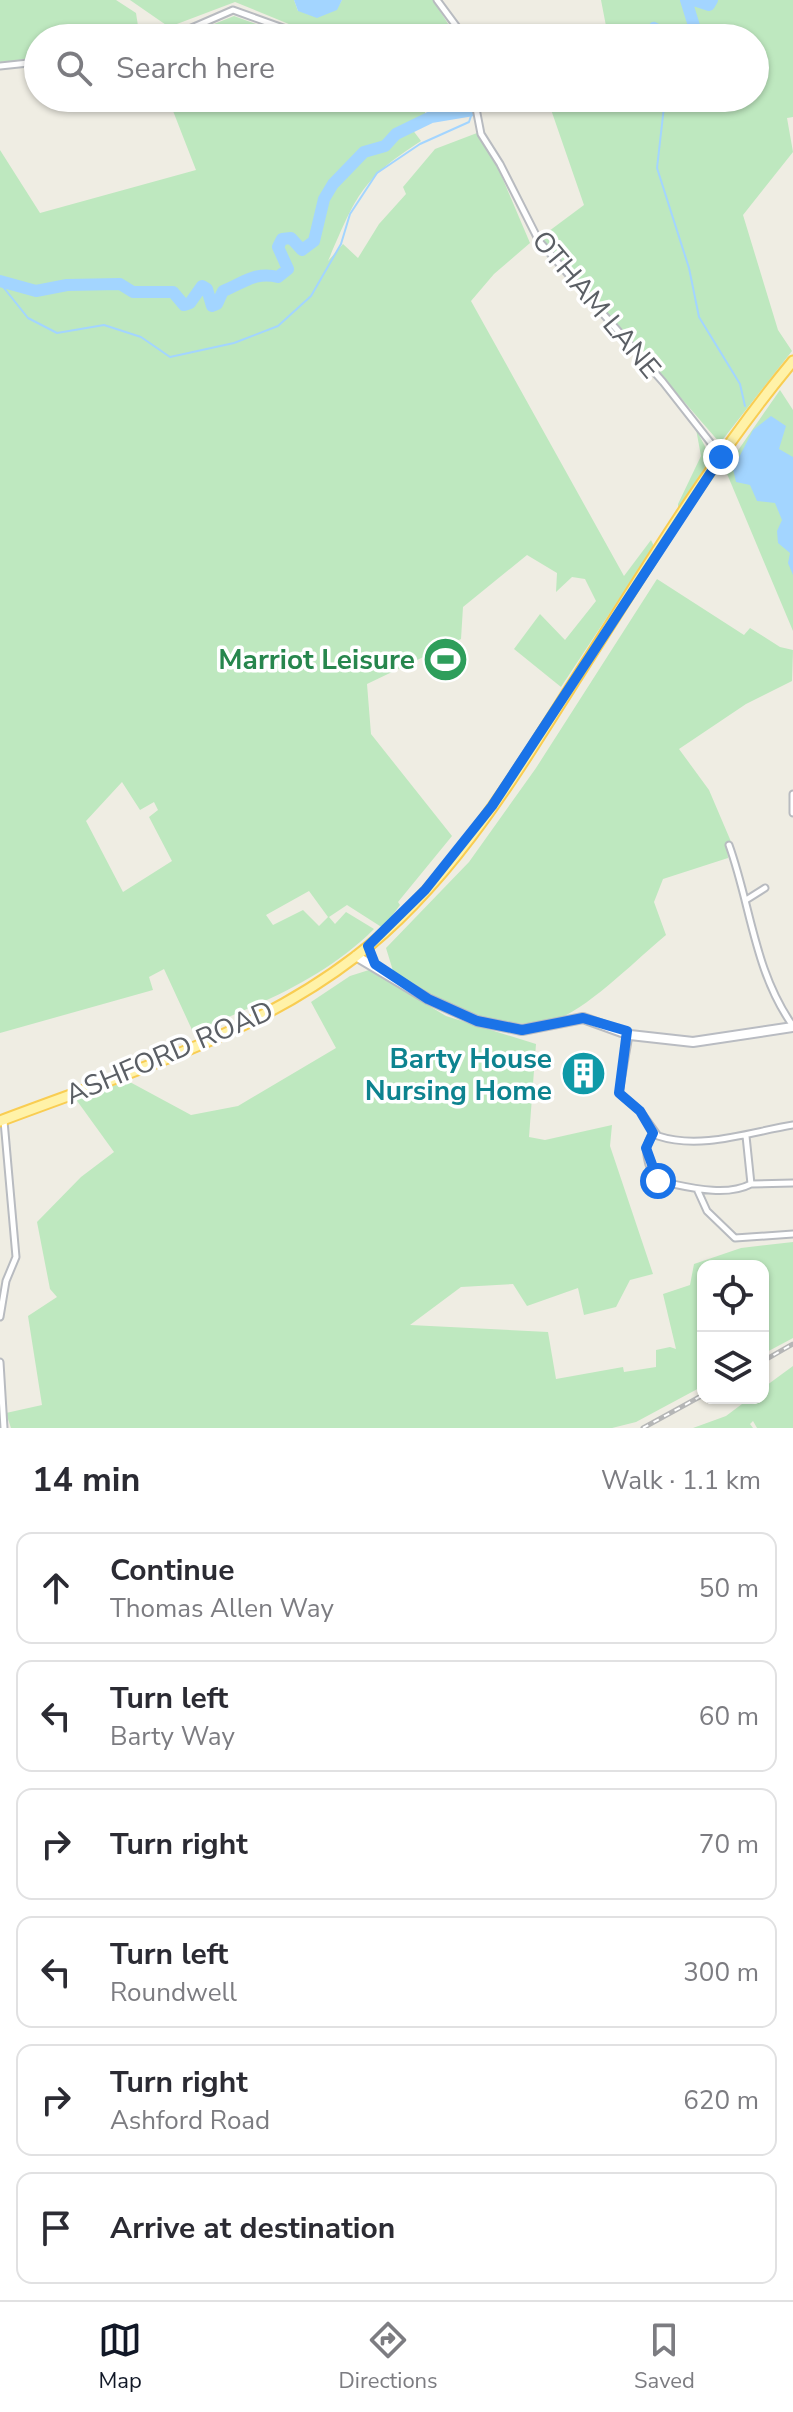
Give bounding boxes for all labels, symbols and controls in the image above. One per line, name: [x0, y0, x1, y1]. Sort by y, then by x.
search box: [24, 24, 769, 112]
icon: search: [52, 46, 96, 90]
text: Search here: [116, 48, 275, 89]
street label: OTHAM LANE: [523, 223, 669, 387]
route end: [703, 439, 739, 475]
sports icon: Marriot Leisure: [422, 635, 470, 683]
place label: Marriot Leisure: [218, 641, 415, 679]
street label: ASHFORD ROAD: [59, 992, 279, 1114]
place label: Barty House Nursing Home: [365, 1040, 552, 1110]
building icon: Barty House Nursing Home: [559, 1050, 607, 1098]
route start: [640, 1163, 676, 1199]
map controls: [697, 1260, 769, 1404]
button: locate: [697, 1260, 769, 1332]
button: layers: [697, 1332, 769, 1404]
text: 14 min: [32, 1457, 140, 1503]
text: Walk · 1.1 km: [601, 1463, 761, 1498]
text: Continue: [110, 1550, 235, 1591]
icon: ahead: [34, 1566, 78, 1610]
text: 50 m: [699, 1571, 759, 1606]
text: Thomas Allen Way: [110, 1591, 334, 1626]
text: Turn left: [110, 1678, 228, 1719]
icon: left: [34, 1694, 78, 1738]
text: 60 m: [699, 1699, 759, 1734]
text: Barty Way: [110, 1719, 235, 1754]
icon: right: [34, 1822, 78, 1866]
text: Turn right: [110, 1824, 248, 1865]
text: 70 m: [699, 1827, 759, 1862]
text: Turn left: [110, 1934, 228, 1975]
icon: left: [34, 1950, 78, 1994]
text: 300 m: [683, 1955, 759, 1990]
text: Roundwell: [110, 1975, 237, 2010]
text: Turn right: [110, 2062, 248, 2103]
icon: right: [34, 2078, 78, 2122]
text: 620 m: [683, 2083, 759, 2118]
text: Ashford Road: [110, 2103, 270, 2138]
icon: arrive: [34, 2206, 78, 2250]
text: Arrive at destination: [110, 2208, 395, 2249]
tab: Map: [98, 2318, 142, 2396]
tab: Directions: [339, 2318, 438, 2396]
tab: Saved: [634, 2318, 695, 2396]

